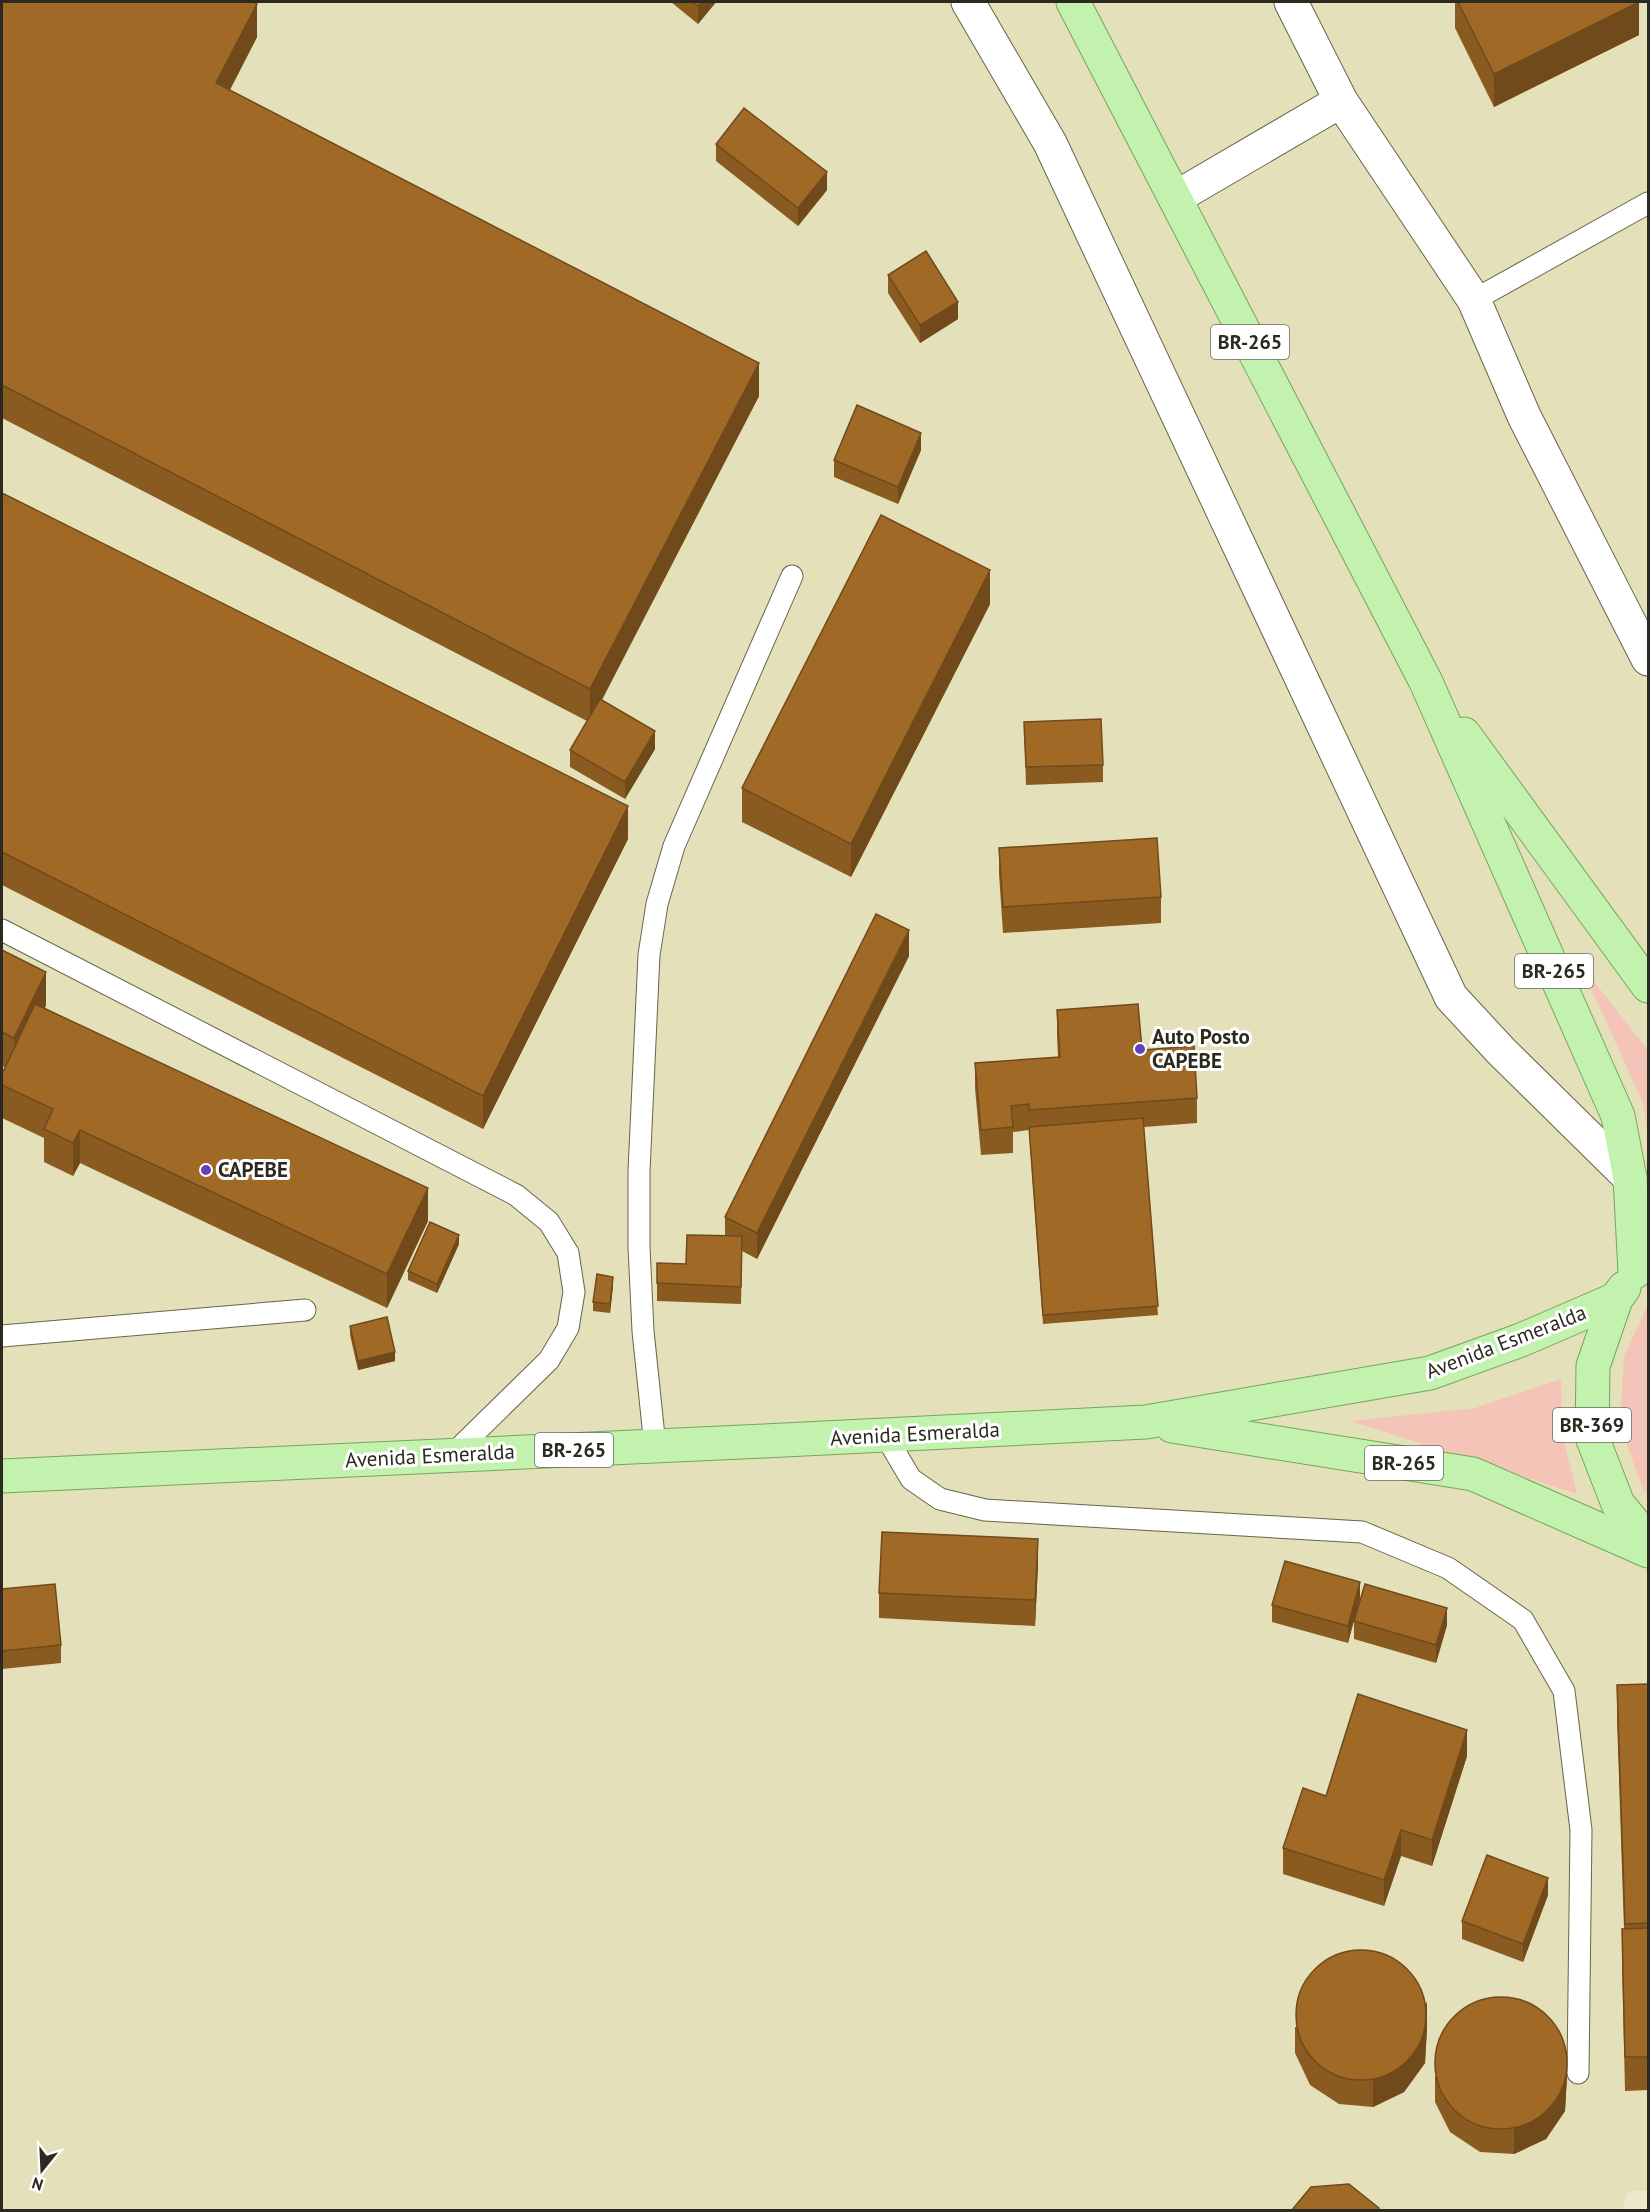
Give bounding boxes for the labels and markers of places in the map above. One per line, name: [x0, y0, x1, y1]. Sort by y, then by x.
place label: Auto Posto CAPEBE: [1152, 1023, 1250, 1074]
marker: Auto Posto CAPEBE: [1133, 1042, 1147, 1056]
place label: CAPEBE: [218, 1156, 288, 1183]
marker: CAPEBE: [199, 1163, 213, 1177]

